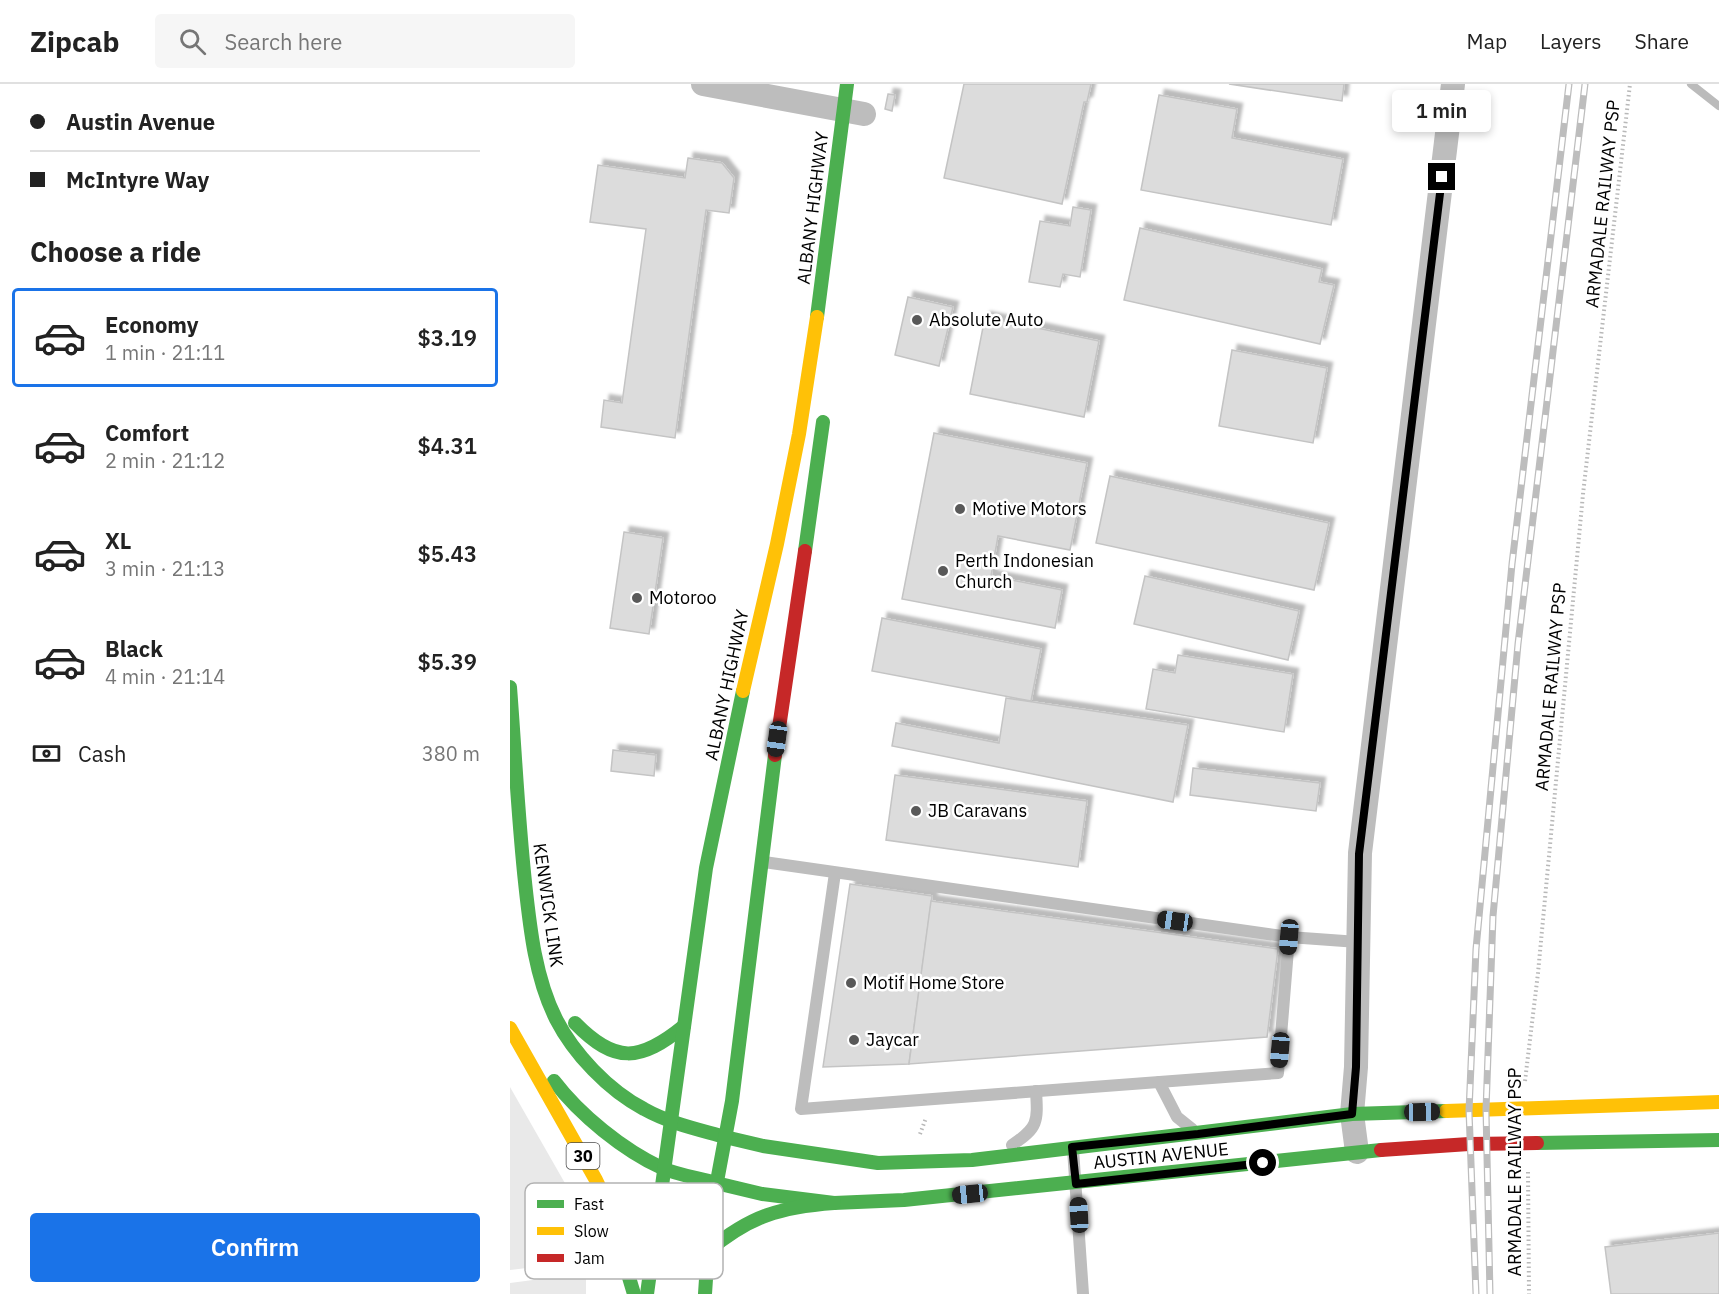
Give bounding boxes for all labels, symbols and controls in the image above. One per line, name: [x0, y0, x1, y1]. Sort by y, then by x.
search box: [155, 14, 575, 68]
text: Zipcab: [30, 23, 119, 60]
icon: search: [176, 25, 209, 58]
text: Search here: [224, 27, 342, 56]
text: Map: [1467, 27, 1507, 55]
text: Layers: [1540, 27, 1602, 55]
text: Share: [1635, 27, 1689, 55]
callout: 1 min: [1392, 90, 1492, 132]
text: 1 min: [1416, 97, 1467, 124]
street label: ARMADALE RAILWAY PSP: [1580, 99, 1625, 309]
text: Austin Avenue: [66, 107, 215, 136]
street label: ALBANY HIGHWAY: [792, 130, 833, 286]
route end: [1428, 163, 1455, 190]
text: McIntyre Way: [66, 165, 209, 194]
text: Choose a ride: [30, 234, 201, 269]
place label: Absolute Auto: [929, 308, 1043, 331]
text: Economy: [105, 310, 199, 339]
icon: car: [33, 311, 87, 365]
marker: Absolute Auto: [910, 313, 924, 327]
text: $3.19: [418, 323, 477, 352]
text: 1 min · 21:11: [105, 339, 225, 366]
text: Comfort: [105, 418, 189, 447]
icon: car: [33, 419, 87, 473]
text: $4.31: [418, 431, 477, 460]
text: 2 min · 21:12: [105, 447, 225, 474]
place label: Motive Motors: [972, 497, 1087, 520]
marker: Motive Motors: [953, 502, 967, 516]
text: XL: [105, 526, 131, 555]
icon: car: [33, 527, 87, 581]
text: $5.43: [418, 539, 477, 568]
place label: Perth Indonesian Church: [955, 549, 1094, 593]
text: 3 min · 21:13: [105, 555, 225, 582]
marker: Perth Indonesian Church: [936, 564, 950, 578]
street label: ARMADALE RAILWAY PSP: [1530, 582, 1571, 792]
place label: Motoroo: [649, 586, 717, 609]
marker: Motoroo: [630, 591, 644, 605]
street label: ALBANY HIGHWAY: [699, 607, 754, 762]
text: Black: [105, 634, 163, 663]
icon: car: [33, 635, 87, 689]
text: $5.39: [418, 647, 477, 676]
text: 4 min · 21:14: [105, 663, 225, 690]
car: [766, 720, 788, 758]
icon: cash: [30, 737, 63, 770]
text: Cash: [78, 739, 127, 768]
text: 380 m: [422, 740, 480, 767]
place label: JB Caravans: [928, 799, 1027, 822]
marker: JB Caravans: [909, 804, 923, 818]
street label: KENWICK LINK: [528, 841, 569, 969]
car: [1156, 910, 1194, 932]
car: [1278, 918, 1300, 956]
place label: Motif Home Store: [863, 971, 1005, 994]
marker: Motif Home Store: [844, 976, 858, 990]
place label: Jaycar: [866, 1028, 919, 1051]
car: [1269, 1031, 1291, 1069]
marker: Jaycar: [847, 1033, 861, 1047]
street label: ARMADALE RAILWAY PSP: [1503, 1067, 1526, 1276]
car: [1404, 1103, 1440, 1121]
street label: AUSTIN AVENUE: [1092, 1137, 1230, 1174]
road number: 30: [566, 1143, 600, 1169]
route start: [1249, 1149, 1276, 1176]
legend: [525, 1183, 723, 1279]
car: [951, 1183, 989, 1205]
text: Fast: [574, 1194, 604, 1214]
car: [1069, 1197, 1089, 1233]
button: Confirm: [30, 1213, 480, 1282]
text: Slow: [574, 1221, 609, 1241]
text: Jam: [574, 1248, 605, 1268]

